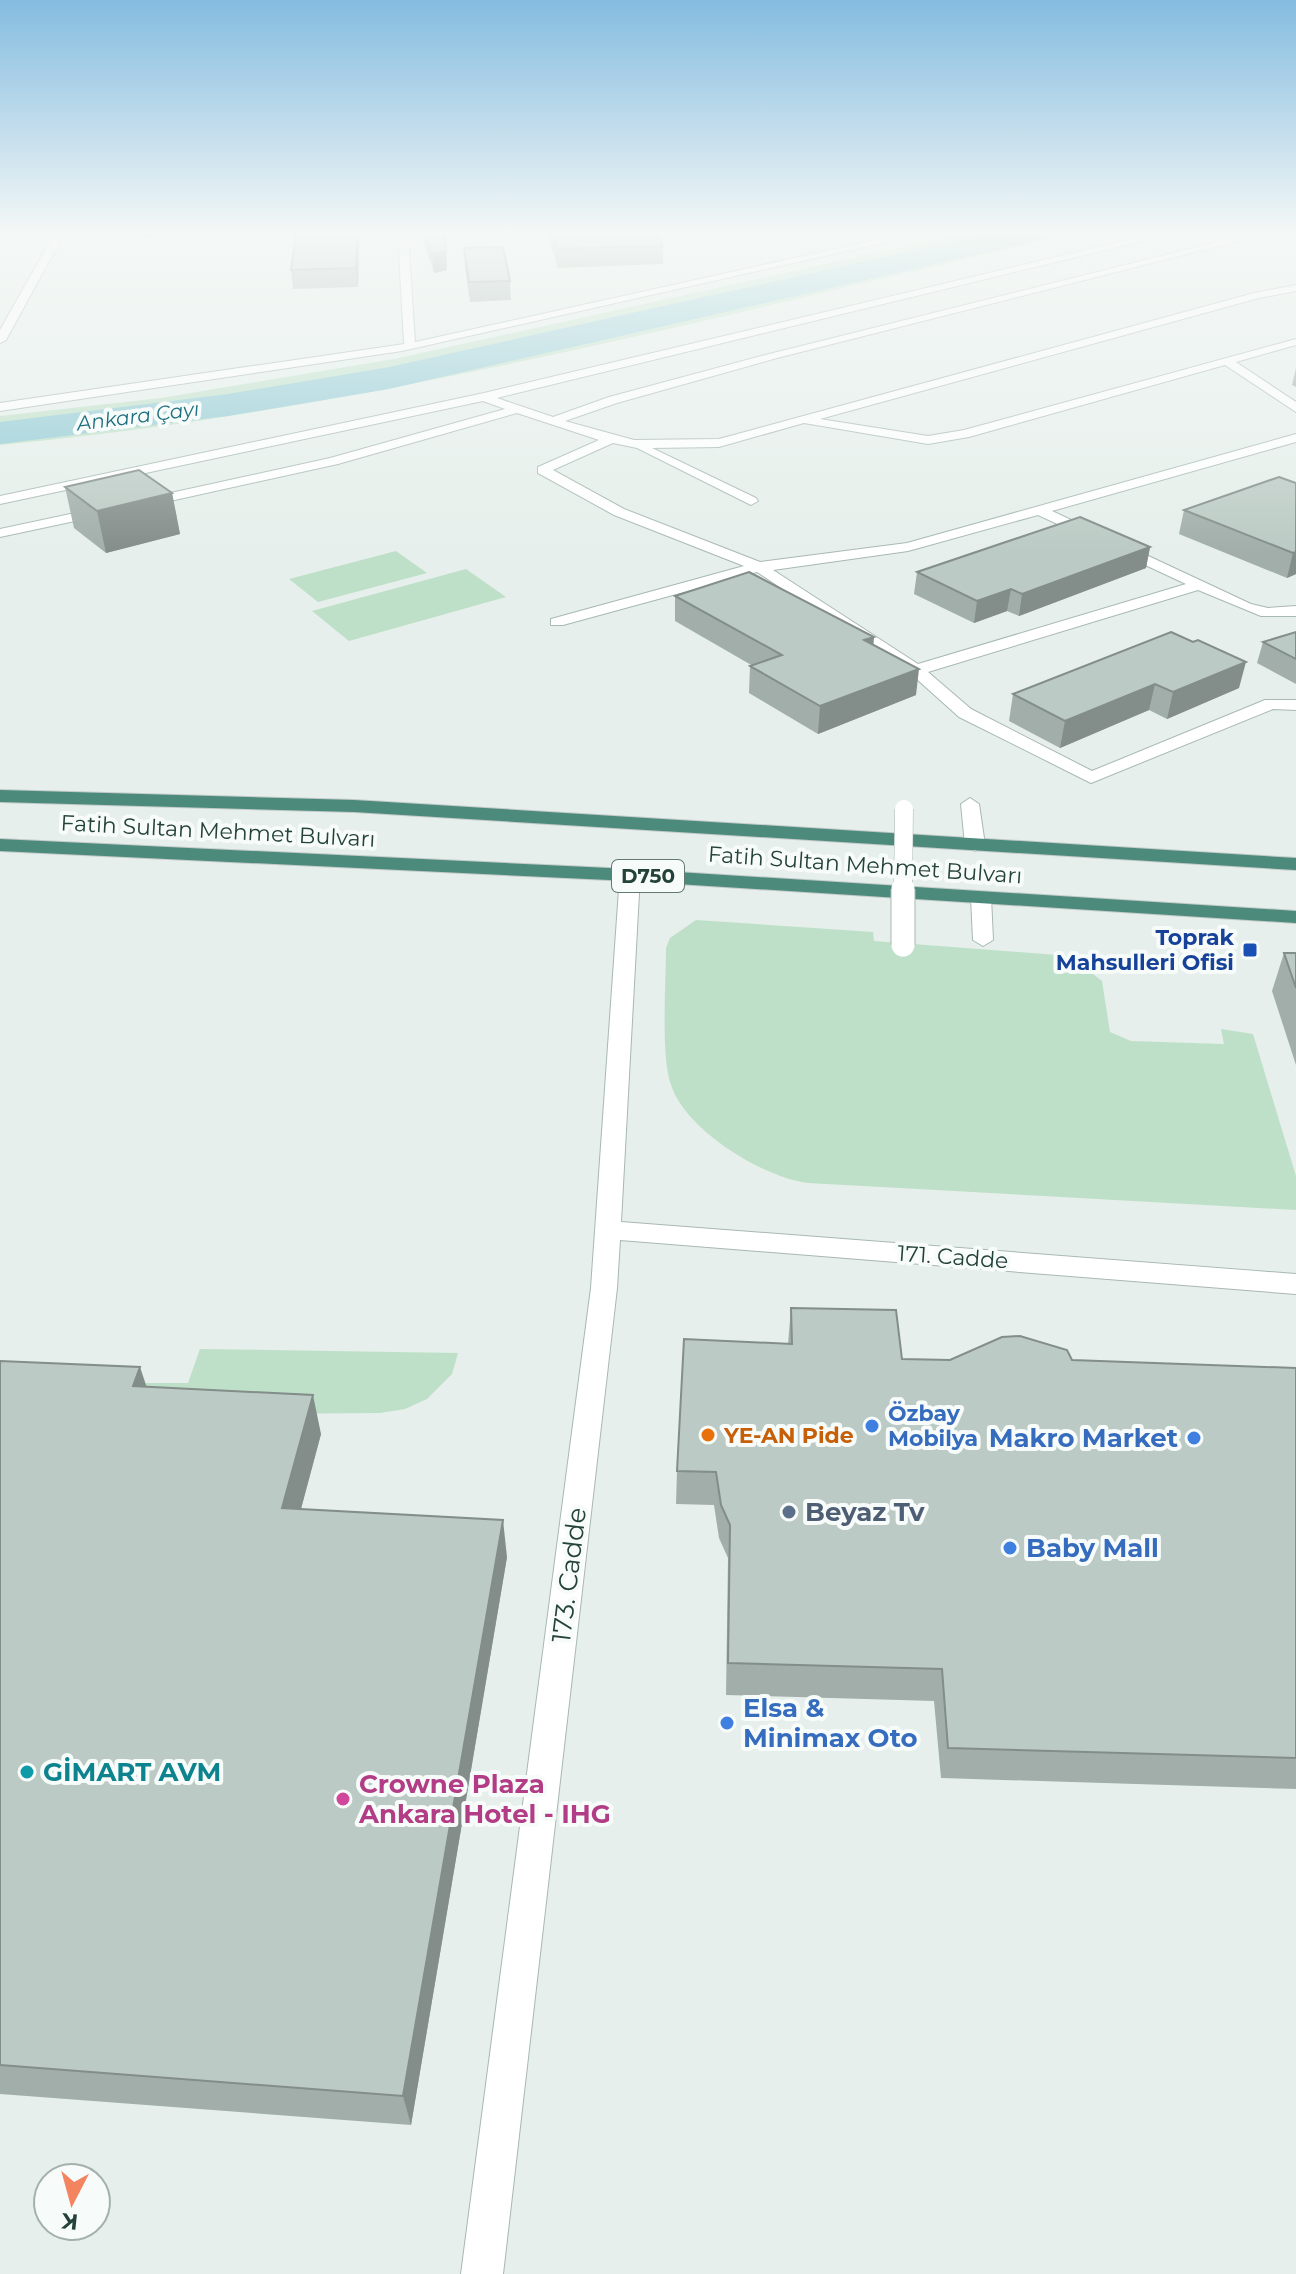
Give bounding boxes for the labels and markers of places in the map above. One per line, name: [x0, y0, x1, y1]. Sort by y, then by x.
place label: Toprak Mahsulleri Ofisi: [1056, 924, 1235, 976]
marker: Toprak Mahsulleri Ofisi: [1241, 941, 1259, 959]
place label: Özbay Mobilya: [888, 1400, 978, 1452]
marker: Özbay Mobilya: [863, 1417, 881, 1435]
place label: YE-AN Pide: [723, 1422, 854, 1449]
place label: Makro Market: [989, 1422, 1178, 1454]
marker: YE-AN Pide: [699, 1426, 717, 1444]
marker: Makro Market: [1185, 1429, 1203, 1447]
place label: Beyaz Tv: [805, 1496, 925, 1528]
marker: Beyaz Tv: [780, 1503, 798, 1521]
place label: Baby Mall: [1026, 1532, 1159, 1564]
marker: Baby Mall: [1001, 1539, 1019, 1557]
place label: Elsa & Minimax Oto: [743, 1692, 918, 1754]
marker: Elsa & Minimax Oto: [718, 1714, 736, 1732]
place label: GİMART AVM: [43, 1756, 221, 1788]
marker: GİMART AVM: [18, 1763, 36, 1781]
place label: Crowne Plaza Ankara Hotel - IHG: [358, 1768, 611, 1830]
marker: Crowne Plaza Ankara Hotel - IHG: [334, 1790, 352, 1808]

